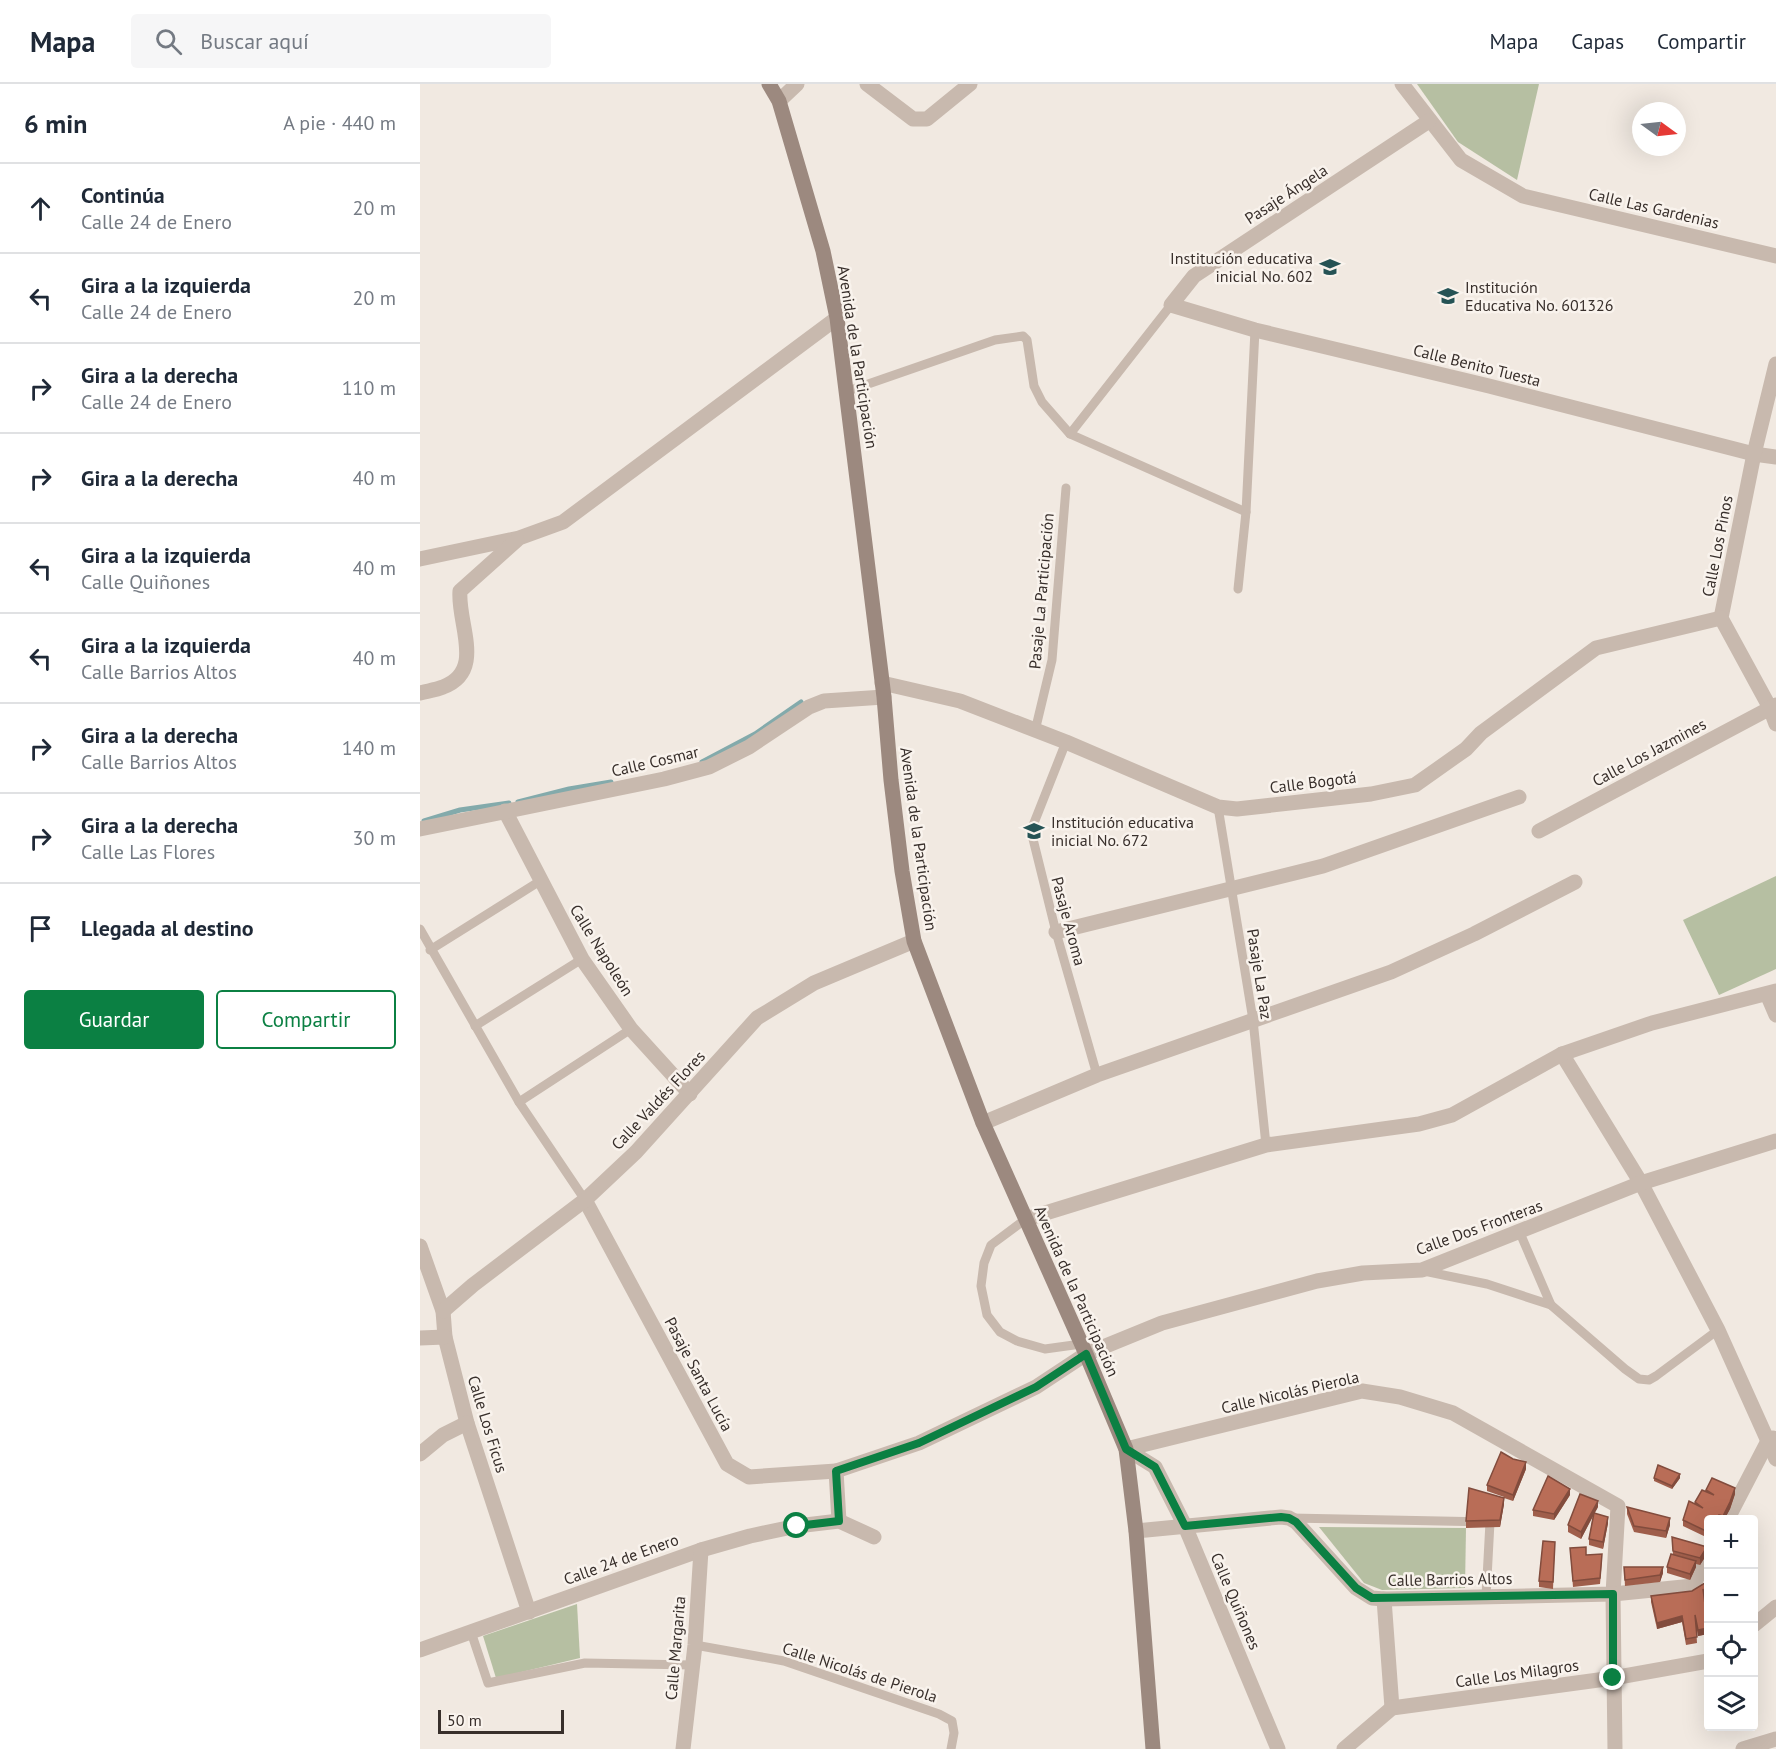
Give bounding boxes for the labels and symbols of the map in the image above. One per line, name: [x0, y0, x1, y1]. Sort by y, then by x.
north arrow: [1632, 102, 1686, 156]
street label: Pasaje Ángela: [1241, 160, 1331, 228]
street label: Calle Las Gardenias: [1587, 183, 1721, 233]
place label: Institución educativa inicial No. 602: [1170, 248, 1313, 286]
school or university icon: Institución educativa inicial No. 602: [1318, 255, 1342, 279]
street label: Avenida de la Participación: [834, 264, 882, 450]
place label: Institución Educativa No. 601326: [1465, 277, 1614, 315]
school or university icon: Institución Educativa No. 601326: [1436, 284, 1460, 308]
street label: Calle Benito Tuesta: [1411, 339, 1543, 391]
street label: Calle Los Pinos: [1697, 493, 1737, 598]
street label: Pasaje La Participación: [1024, 512, 1058, 670]
street label: Calle Los Jazmines: [1589, 713, 1710, 790]
street label: Calle Cosmar: [609, 741, 701, 781]
street label: Avenida de la Participación: [896, 746, 942, 932]
street label: Calle Bogotá: [1269, 767, 1357, 797]
place label: Institución educativa inicial No. 672: [1051, 812, 1194, 850]
school or university icon: Institución educativa inicial No. 672: [1022, 819, 1046, 843]
street label: Pasaje Aroma: [1048, 874, 1090, 968]
street label: Calle Napoleón: [566, 900, 638, 1000]
street label: Pasaje La Paz: [1243, 927, 1277, 1021]
street label: Calle Valdés Flores: [607, 1046, 709, 1154]
street label: Calle Dos Fronteras: [1413, 1195, 1545, 1259]
street label: Avenida de la Participación: [1030, 1202, 1124, 1380]
street label: Pasaje Santa Lucía: [660, 1313, 738, 1435]
street label: Calle Nicolás Pierola: [1219, 1366, 1361, 1418]
street label: Calle Los Ficus: [464, 1373, 512, 1475]
route start: [783, 1512, 809, 1538]
street label: Calle 24 de Enero: [561, 1529, 681, 1589]
street label: Calle Quiñones: [1207, 1550, 1265, 1653]
street label: Calle Barrios Altos: [1387, 1568, 1513, 1590]
street label: Calle Margarita: [660, 1595, 690, 1701]
street label: Calle Nicolás de Pierola: [780, 1638, 940, 1706]
street label: Calle Los Milagros: [1454, 1654, 1580, 1692]
route end: [1599, 1664, 1625, 1690]
scale bar: [438, 1707, 564, 1734]

